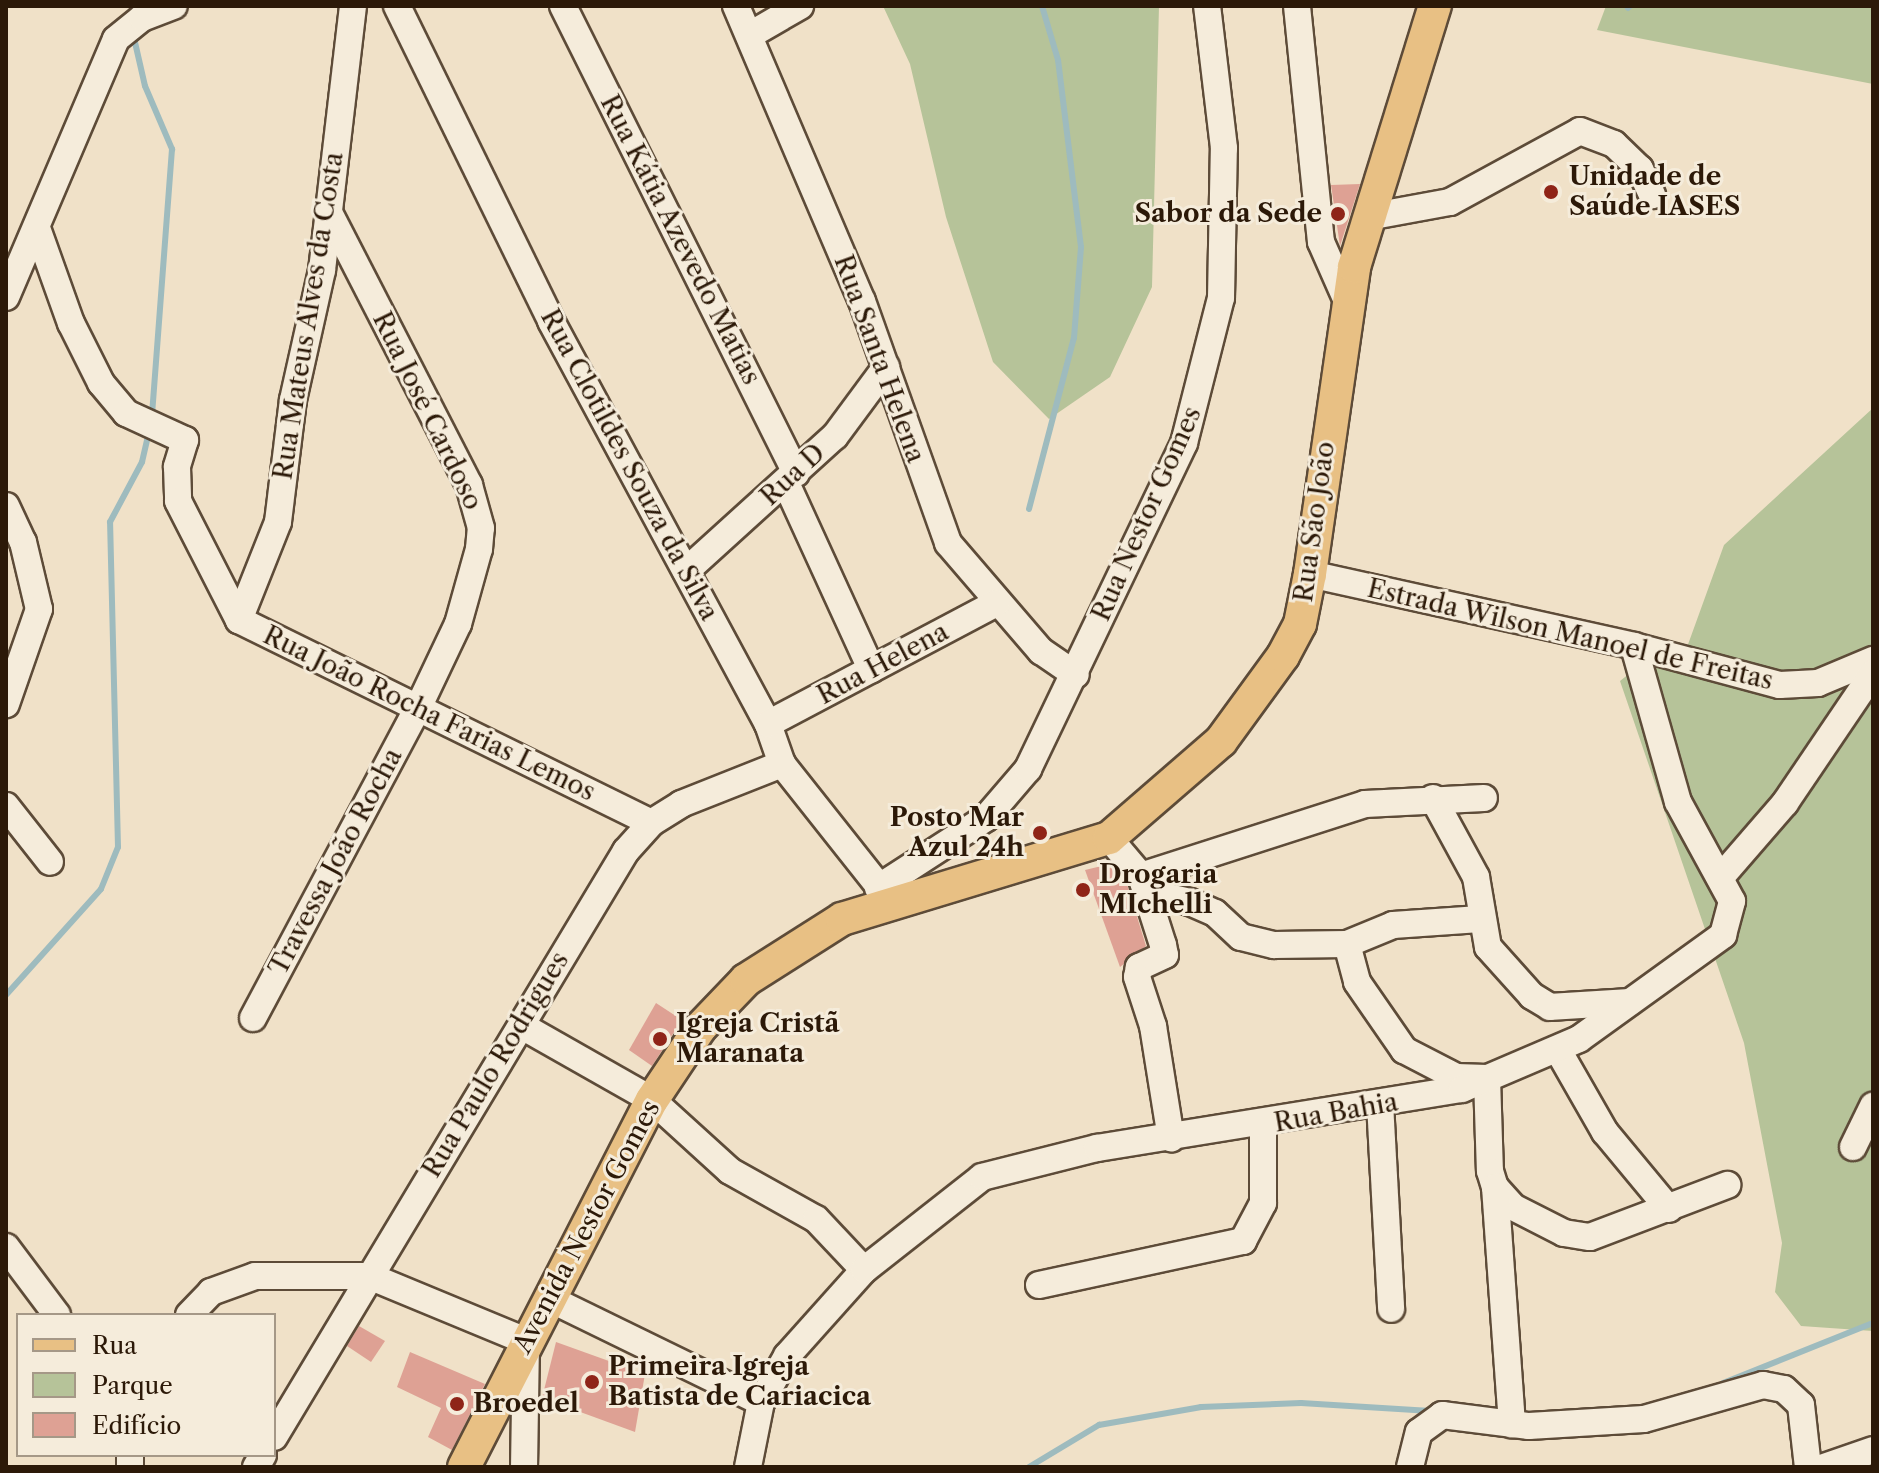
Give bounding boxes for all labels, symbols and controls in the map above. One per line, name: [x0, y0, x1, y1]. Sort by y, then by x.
street label: Rua Kátia Azevedo Matias: [593, 89, 767, 391]
street label: Rua Mateus Alves da Costa: [268, 149, 350, 483]
place label: Unidade de Saúde IASES: [1569, 161, 1740, 222]
marker: Unidade de Saúde IASES: [1540, 181, 1562, 203]
place label: Sabor da Sede: [1134, 198, 1322, 230]
marker: Sabor da Sede: [1329, 205, 1347, 223]
street label: Rua Santa Helena: [827, 251, 931, 467]
street label: Rua Clotildes Souza da Silva: [533, 304, 725, 626]
street label: Rua José Cardoso: [365, 307, 489, 515]
street label: Rua Nestor Gomes: [1086, 402, 1208, 626]
street label: Rua D: [754, 437, 832, 513]
street label: Rua São João: [1288, 440, 1342, 604]
street label: Estrada Wilson Manoel de Freitas: [1364, 573, 1776, 697]
street label: Rua Helena: [812, 616, 954, 712]
street label: Rua João Rocha Farias Lemos: [258, 620, 600, 808]
street label: Travessa João Rocha: [263, 743, 409, 981]
place label: Posto Mar Azul 24h: [890, 802, 1024, 864]
marker: Posto Mar Azul 24h: [1031, 824, 1049, 842]
place label: Drogaria MIchelli: [1099, 859, 1218, 920]
marker: Drogaria MIchelli: [1074, 881, 1092, 899]
street label: Rua Paulo Rodrigues: [416, 946, 576, 1184]
place label: Igreja Cristã Maranata: [676, 1008, 840, 1070]
marker: Igreja Cristã Maranata: [651, 1030, 669, 1048]
street label: Rua Bahia: [1272, 1087, 1400, 1139]
street label: Avenida Nestor Gomes: [507, 1095, 667, 1359]
legend: [16, 1313, 276, 1457]
text: Rua: [92, 1331, 137, 1360]
place label: Primeira Igreja Batista de Cariacica: [608, 1351, 871, 1412]
text: Parque: [92, 1371, 173, 1400]
marker: Primeira Igreja Batista de Cariacica: [583, 1373, 601, 1391]
place label: Broedel: [473, 1388, 579, 1420]
marker: Broedel: [448, 1395, 466, 1413]
text: Edifício: [92, 1411, 181, 1440]

